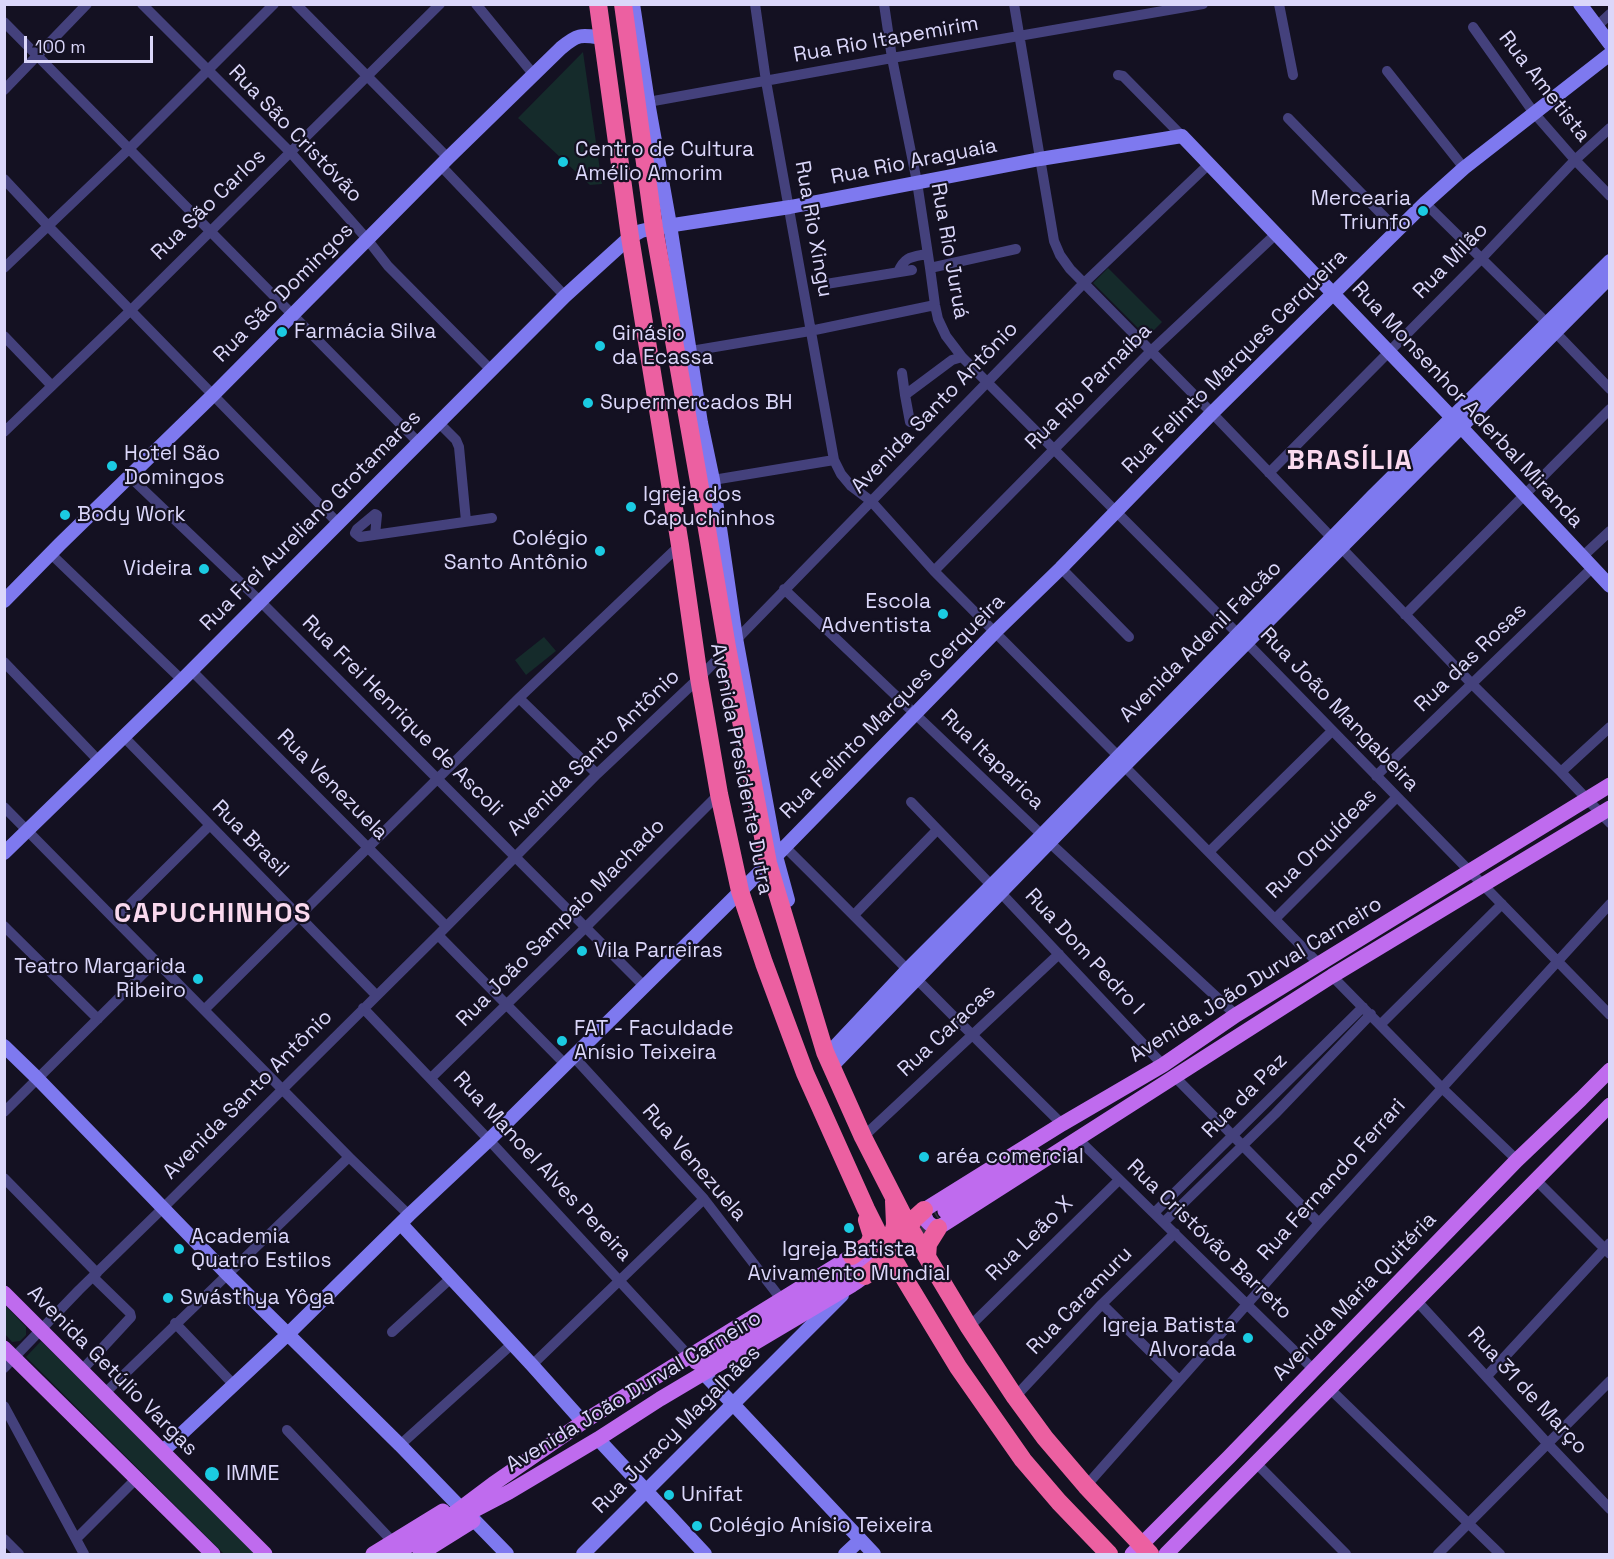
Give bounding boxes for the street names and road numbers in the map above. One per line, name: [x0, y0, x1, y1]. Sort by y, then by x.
street label: Rua Rio Itapemirim: [792, 11, 980, 69]
street label: Rua Ametista: [1493, 26, 1595, 148]
street label: Rua São Cristóvão: [223, 60, 367, 208]
street label: Rua Rio Araguaia: [829, 134, 999, 190]
street label: Rua São Carlos: [147, 144, 271, 266]
street label: Rua Rio Xingu: [789, 159, 837, 299]
street label: Rua Rio Juruá: [925, 181, 973, 321]
street label: Rua Milão: [1408, 217, 1494, 305]
street label: Rua São Domingos: [209, 218, 359, 368]
street label: Rua Felinto Marques Cerqueira: [1117, 244, 1353, 480]
street label: Rua Monsenhor Aderbal Miranda: [1346, 277, 1588, 533]
street label: Avenida Santo Antônio: [846, 317, 1024, 499]
street label: Rua Rio Parnaíba: [1021, 319, 1157, 455]
street label: Rua Frei Aureliano Grotamares: [195, 405, 427, 637]
street label: Avenida Adenil Falcão: [1115, 556, 1287, 728]
street label: Rua Felinto Marques Cerqueira: [775, 589, 1011, 825]
street label: Rua das Rosas: [1410, 598, 1532, 718]
street label: Rua Frei Henrique de Ascoli: [296, 610, 508, 822]
street label: Rua João Mangabeira: [1254, 623, 1424, 797]
street label: Avenida Presidente Dutra: [704, 641, 778, 897]
street label: Avenida Santo Antônio: [503, 664, 685, 842]
street label: Rua Itaparica: [935, 705, 1049, 815]
street label: Rua Venezuela: [271, 724, 393, 846]
street label: Rua Orquídeas: [1262, 784, 1382, 904]
street label: Rua Brasil: [206, 795, 294, 883]
street label: Rua João Sampaio Machado: [452, 814, 670, 1032]
street label: Rua Dom Pedro I: [1019, 884, 1149, 1020]
street label: Avenida João Durval Carneiro: [1125, 892, 1387, 1068]
street label: Rua Caracas: [893, 979, 1001, 1083]
street label: Avenida Santo Antônio: [158, 1005, 338, 1185]
street label: Rua da Paz: [1197, 1048, 1293, 1144]
street label: Rua Manoel Alves Pereira: [447, 1067, 637, 1267]
street label: Rua Fernando Ferrari: [1253, 1094, 1411, 1266]
street label: Rua Venezuela: [636, 1099, 752, 1227]
street label: Rua Cristóvão Barreto: [1121, 1155, 1297, 1325]
street label: Rua Leão X: [981, 1191, 1079, 1287]
street label: Avenida Maria Quitéria: [1268, 1207, 1442, 1387]
street label: Rua Caramuru: [1022, 1242, 1138, 1360]
street label: Avenida Getúlio Vargas: [22, 1281, 202, 1461]
street label: Avenida João Durval Carneiro: [502, 1306, 766, 1478]
street label: Rua 31 de Março: [1462, 1322, 1592, 1460]
street label: Rua Juracy Magalhães: [588, 1341, 766, 1519]

